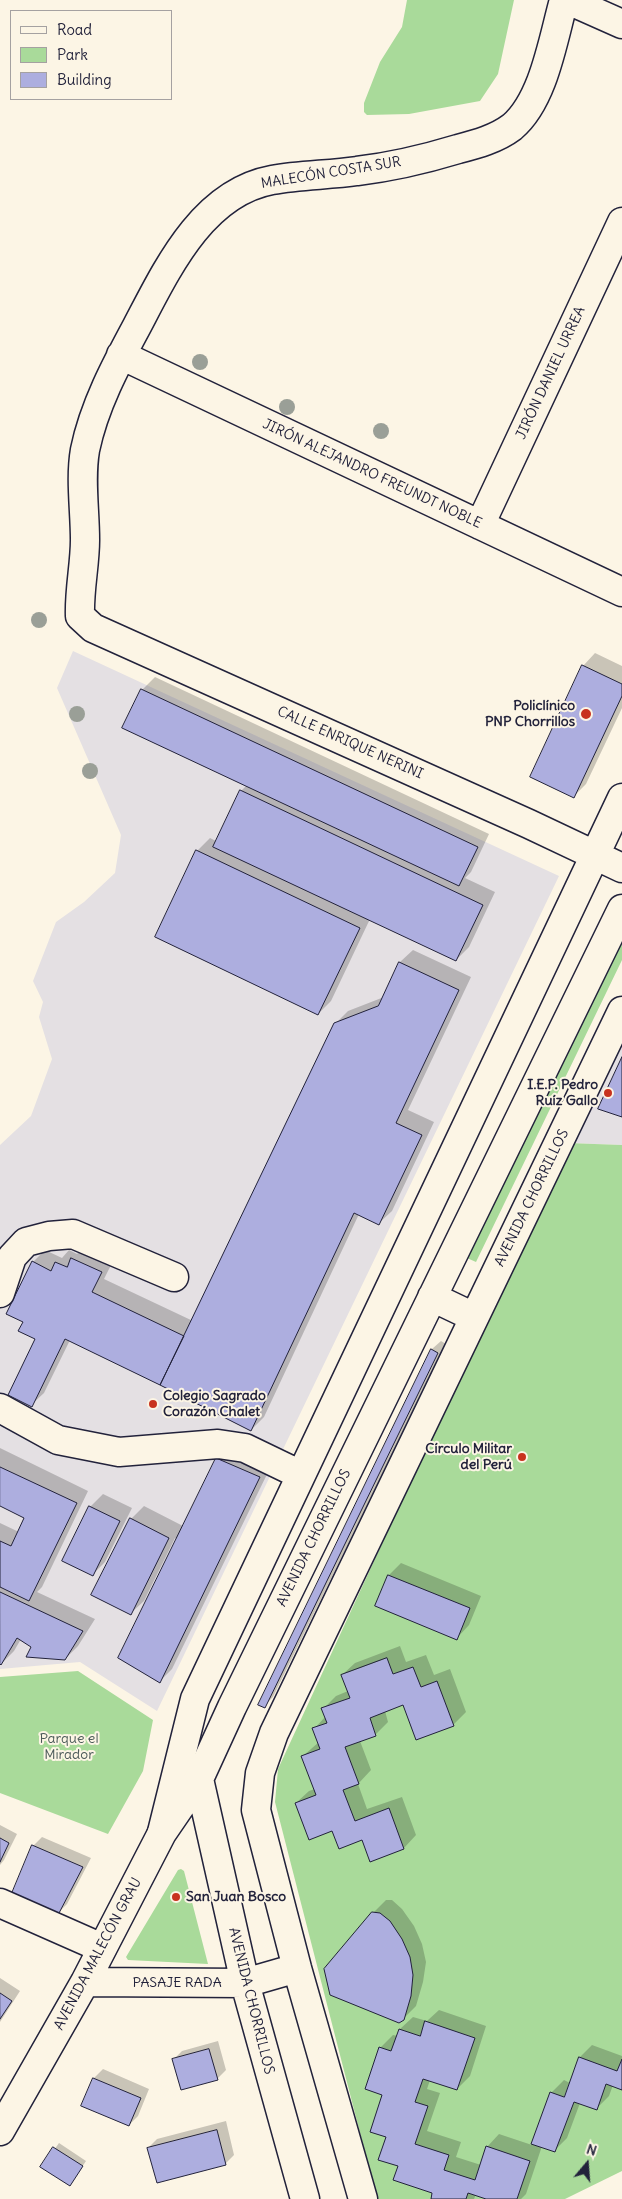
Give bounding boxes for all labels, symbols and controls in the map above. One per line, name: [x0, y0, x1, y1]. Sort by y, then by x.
legend: [10, 10, 172, 100]
text: Road: [57, 20, 92, 39]
text: Park: [57, 45, 88, 64]
text: Building: [57, 70, 112, 89]
street label: MALECÓN COSTA SUR: [260, 154, 402, 192]
street label: JIRÓN DANIEL URREA: [513, 304, 589, 442]
street label: JIRÓN ALEJANDRO FREUNDT NOBLE: [260, 416, 484, 532]
place label: Policlínico PNP Chorrillos: [485, 698, 575, 730]
street label: CALLE ENRIQUE NERINI: [274, 703, 426, 783]
marker: Policlínico PNP Chorrillos: [579, 707, 593, 721]
place label: I.E.P. Pedro Ruíz Gallo: [527, 1077, 598, 1110]
marker: I.E.P. Pedro Ruíz Gallo: [602, 1087, 614, 1099]
street label: AVENIDA CHORRILLOS: [491, 1127, 573, 1269]
place label: Colegio Sagrado Corazón Chalet: [163, 1388, 266, 1420]
marker: Colegio Sagrado Corazón Chalet: [147, 1398, 159, 1410]
place label: Círculo Militar del Perú: [425, 1441, 512, 1474]
marker: Círculo Militar del Perú: [516, 1451, 528, 1463]
street label: AVENIDA CHORRILLOS: [273, 1467, 355, 1609]
park label: Parque el Mirador: [39, 1731, 99, 1764]
street label: AVENIDA MALECÓN GRAU: [51, 1875, 145, 2033]
place label: San Juan Bosco: [186, 1889, 286, 1905]
marker: San Juan Bosco: [170, 1891, 182, 1903]
street label: AVENIDA CHORRILLOS: [225, 1926, 277, 2076]
street label: PASAJE RADA: [132, 1975, 222, 1991]
north arrow: [562, 2139, 612, 2189]
text: N: [584, 2140, 599, 2160]

